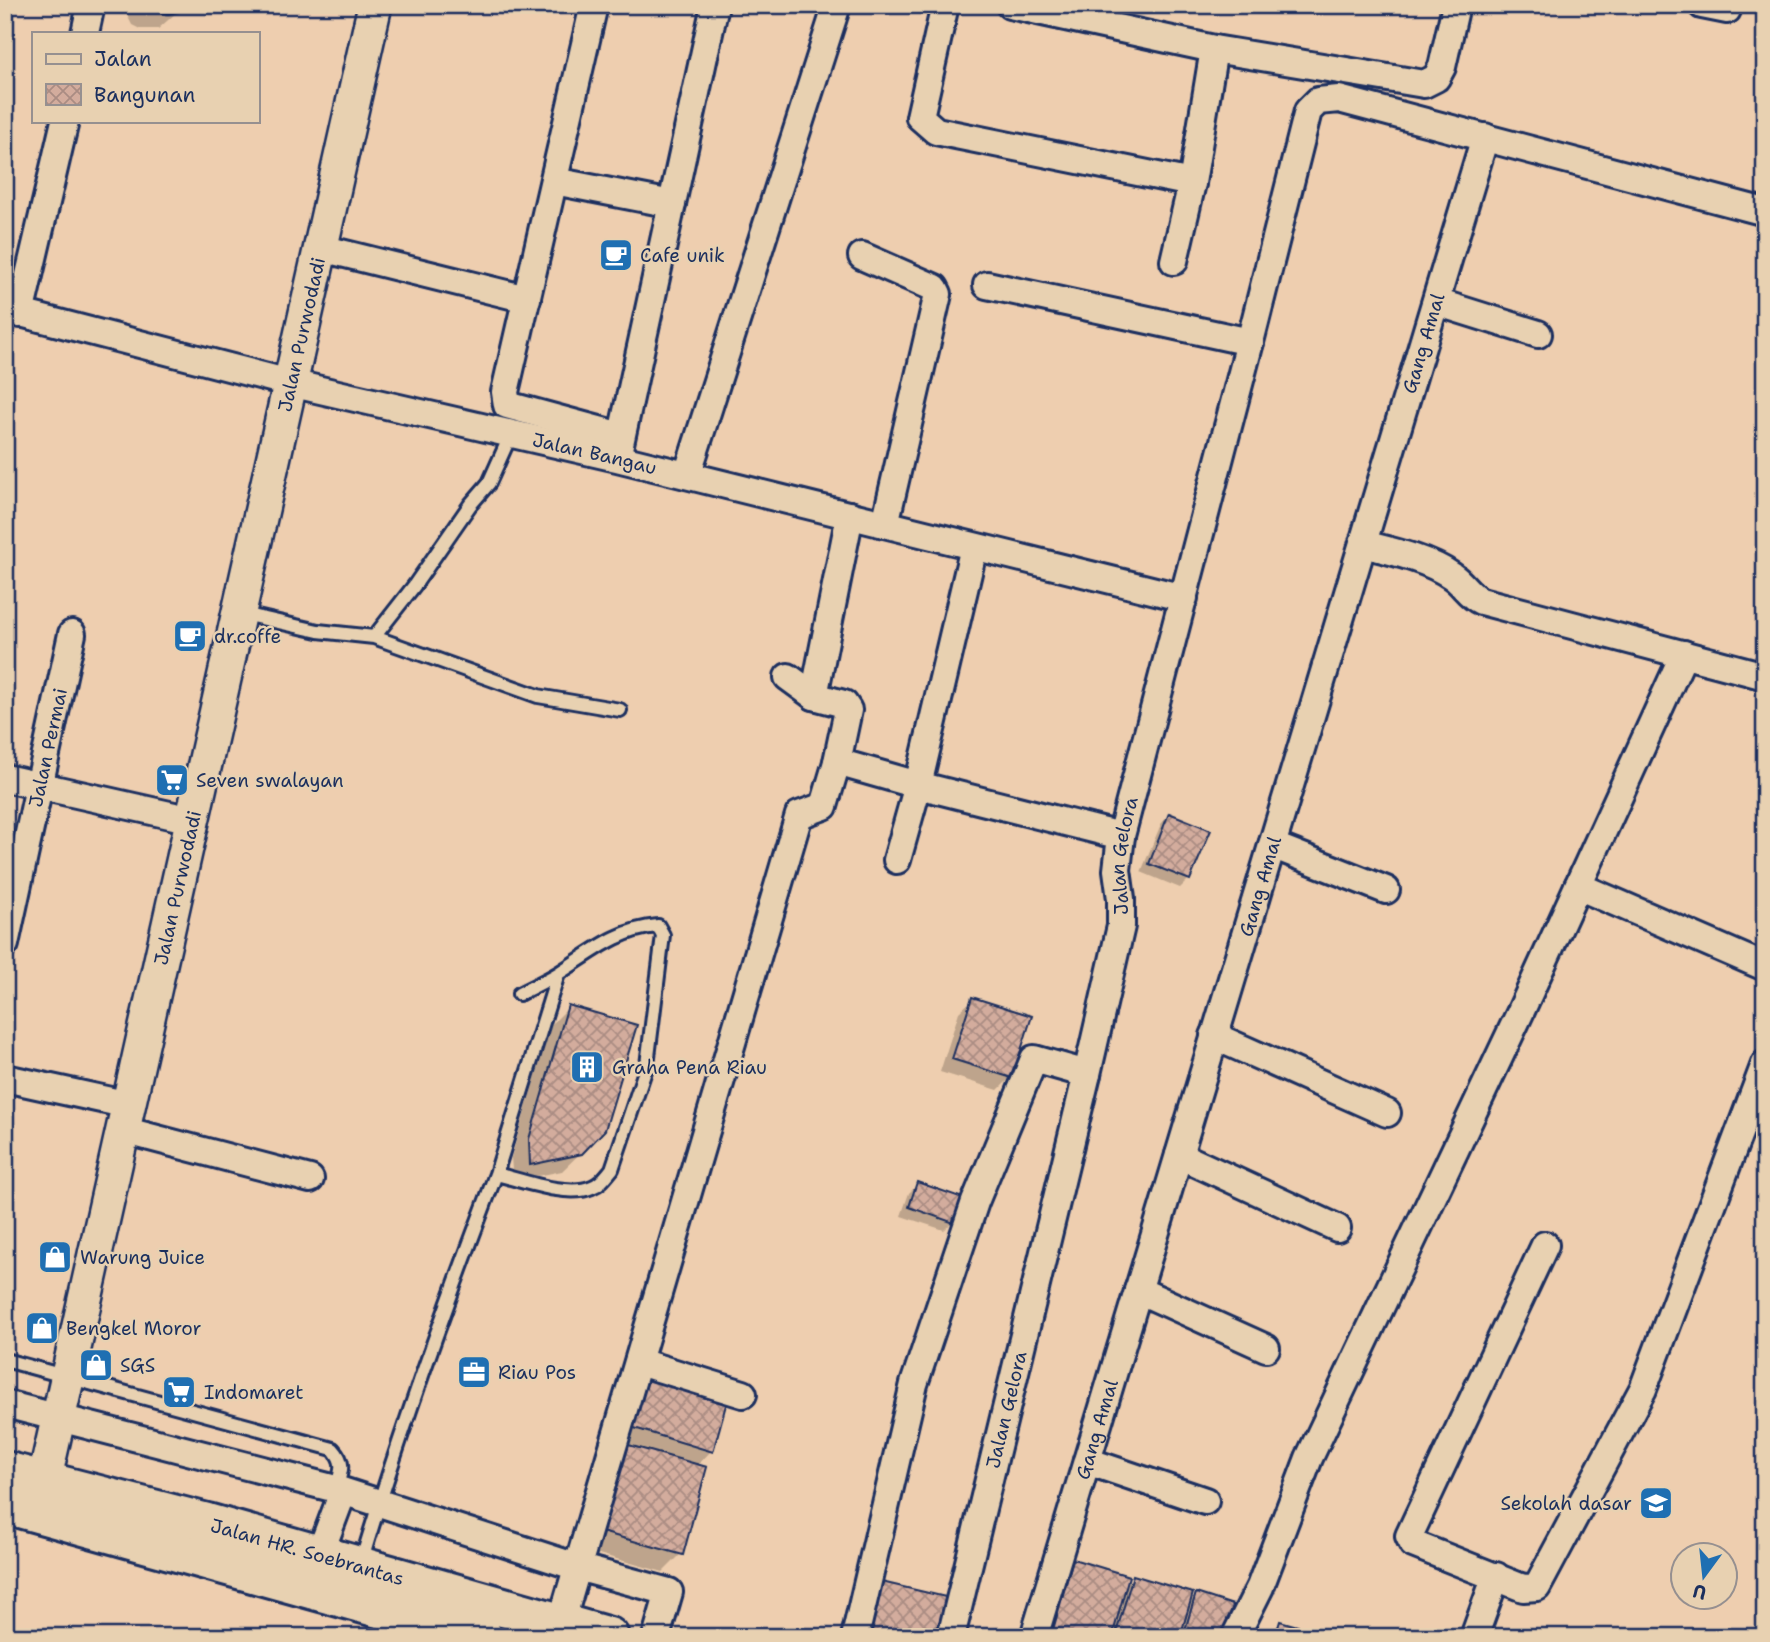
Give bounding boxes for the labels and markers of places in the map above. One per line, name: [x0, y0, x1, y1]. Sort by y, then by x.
cafe icon: Cafe unik: [597, 236, 635, 274]
place label: Cafe unik: [640, 243, 725, 268]
cafe icon: dr.coffe: [171, 617, 209, 655]
place label: dr.coffe: [214, 624, 281, 649]
supermarket icon: Seven swalayan: [153, 761, 191, 799]
place label: Seven swalayan: [196, 768, 344, 793]
building icon: Graha Pena Riau: [568, 1048, 606, 1086]
place label: Graha Pena Riau: [612, 1055, 767, 1080]
shop icon: Warung Juice: [36, 1238, 74, 1276]
place label: Warung Juice: [80, 1245, 205, 1270]
shop icon: Bengkel Moror: [23, 1309, 61, 1347]
place label: Bengkel Moror: [66, 1316, 202, 1341]
shop icon: SGS: [77, 1346, 115, 1384]
place label: SGS: [120, 1353, 155, 1378]
office icon: Riau Pos: [455, 1353, 493, 1391]
place label: Riau Pos: [498, 1360, 576, 1385]
supermarket icon: Indomaret: [160, 1373, 198, 1411]
place label: Indomaret: [204, 1380, 304, 1405]
school or university icon: Sekolah dasar: [1637, 1484, 1675, 1522]
place label: Sekolah dasar: [1500, 1491, 1632, 1516]

